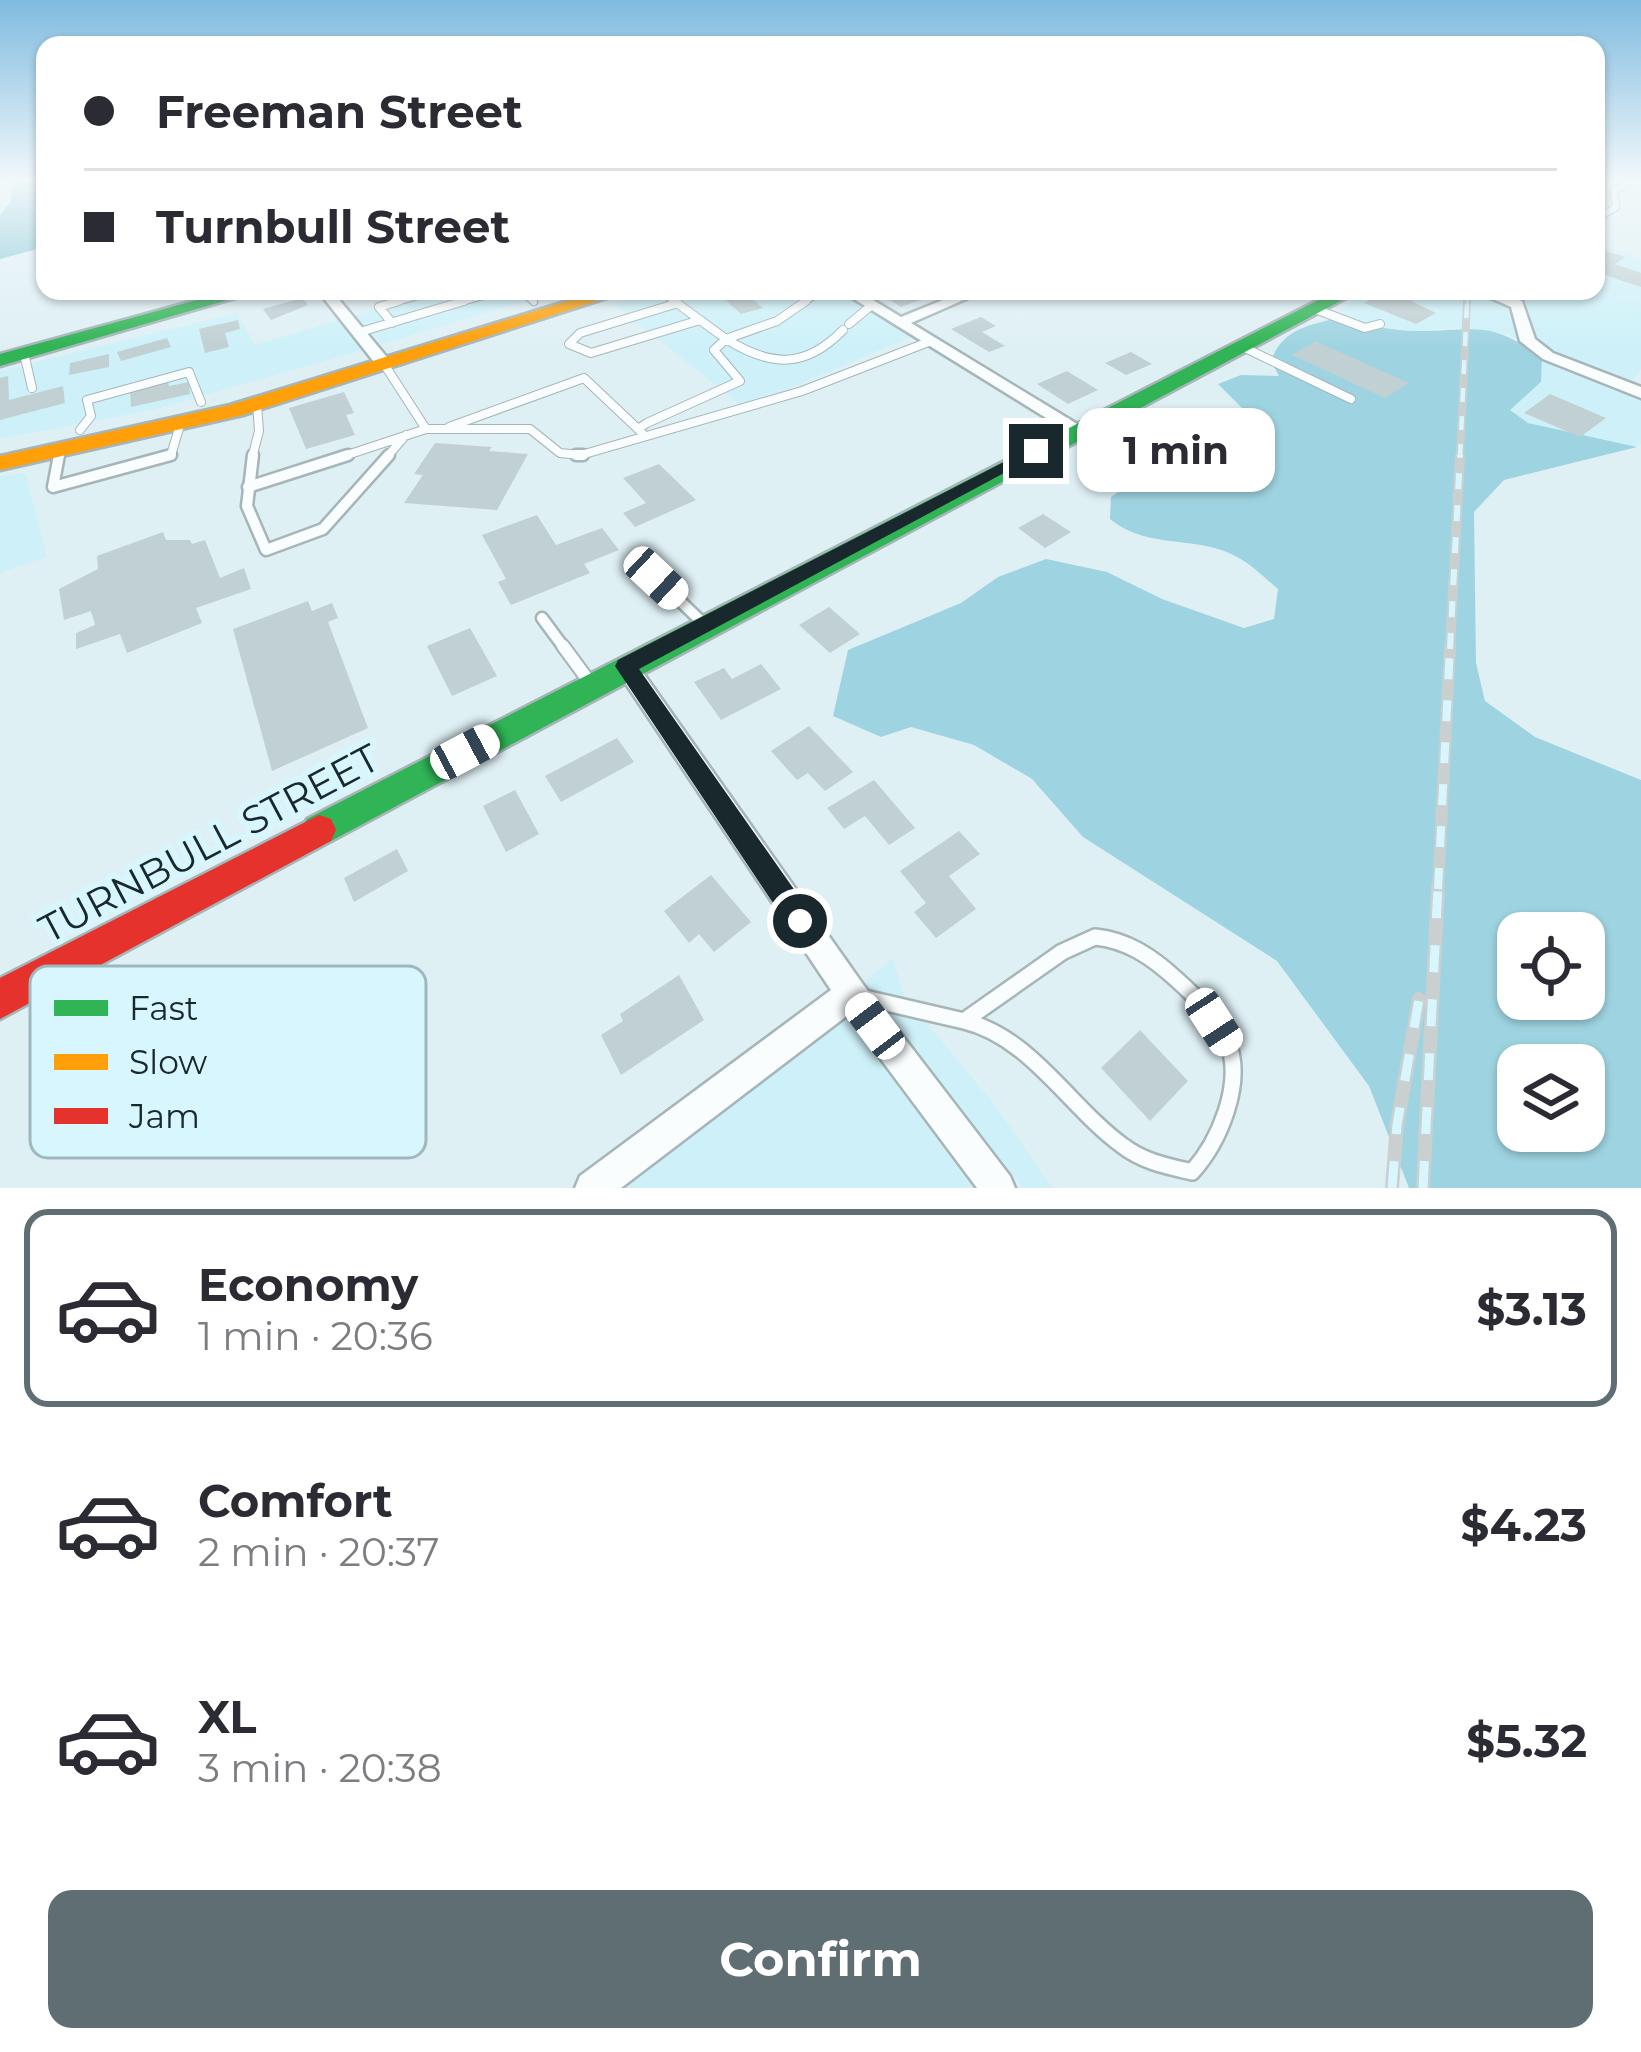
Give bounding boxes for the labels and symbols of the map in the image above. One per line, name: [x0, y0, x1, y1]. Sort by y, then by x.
callout: 1 min: [1078, 409, 1276, 493]
route end: [1009, 424, 1063, 478]
car: [617, 540, 695, 616]
car: [425, 719, 505, 785]
street label: TURNBULL STREET: [31, 733, 388, 953]
route start: [773, 894, 827, 948]
legend: [30, 966, 426, 1158]
car: [1179, 982, 1249, 1062]
car: [839, 986, 911, 1066]
text: Fast: [129, 988, 198, 1028]
text: Slow: [129, 1042, 207, 1082]
text: Jam: [128, 1096, 200, 1136]

